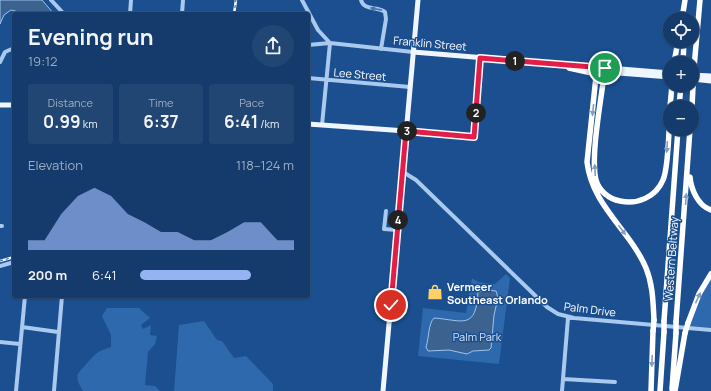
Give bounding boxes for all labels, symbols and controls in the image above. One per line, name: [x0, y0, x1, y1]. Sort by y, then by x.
one-way arrow: [370, 6, 382, 12]
map controls: [663, 12, 699, 136]
button: locate: [663, 12, 699, 48]
text: Evening run: [28, 22, 153, 52]
button: share: [252, 25, 294, 67]
street label: Franklin Street: [393, 32, 467, 54]
pin: 1: [505, 51, 525, 71]
pin: [588, 51, 622, 85]
text: 19:12: [28, 52, 58, 70]
text: 1: [513, 53, 517, 68]
button: +: [663, 56, 699, 92]
icon: arrive: [594, 57, 616, 79]
street label: Lee Street: [333, 64, 387, 84]
text: Distance: [48, 95, 93, 110]
text: Time: [149, 95, 173, 110]
text: Pace: [239, 95, 264, 110]
button: −: [663, 100, 699, 136]
pin: 2: [466, 103, 486, 123]
one-way arrow: [589, 104, 596, 116]
text: 2: [473, 105, 479, 120]
text: 0.99: [43, 110, 81, 133]
text: 6:37: [143, 110, 179, 133]
text: 6:41: [224, 110, 258, 133]
text: km: [81, 116, 98, 131]
text: /km: [258, 116, 279, 131]
pin: 3: [397, 121, 417, 141]
text: 3: [404, 123, 410, 138]
one-way arrow: [664, 141, 671, 153]
text: Elevation: [28, 156, 83, 174]
text: 118–124 m: [236, 156, 294, 174]
one-way arrow: [592, 164, 599, 176]
one-way arrow: [682, 193, 689, 205]
pin: 4: [388, 210, 408, 230]
text: 4: [395, 212, 401, 227]
street label: Western Beltway: [661, 216, 681, 302]
one-way arrow: [618, 224, 626, 235]
text: 200 m: [28, 266, 67, 284]
text: 6:41: [92, 266, 117, 284]
place label: Vermeer Southeast Orlando: [447, 279, 548, 307]
shop icon: Vermeer Southeast Orlando: [426, 283, 444, 301]
pin: [374, 288, 408, 322]
one-way arrow: [695, 292, 701, 303]
icon: check: [380, 294, 402, 316]
street label: Palm Drive: [563, 298, 617, 320]
park label: Palm Park: [453, 329, 502, 344]
one-way arrow: [649, 355, 655, 368]

